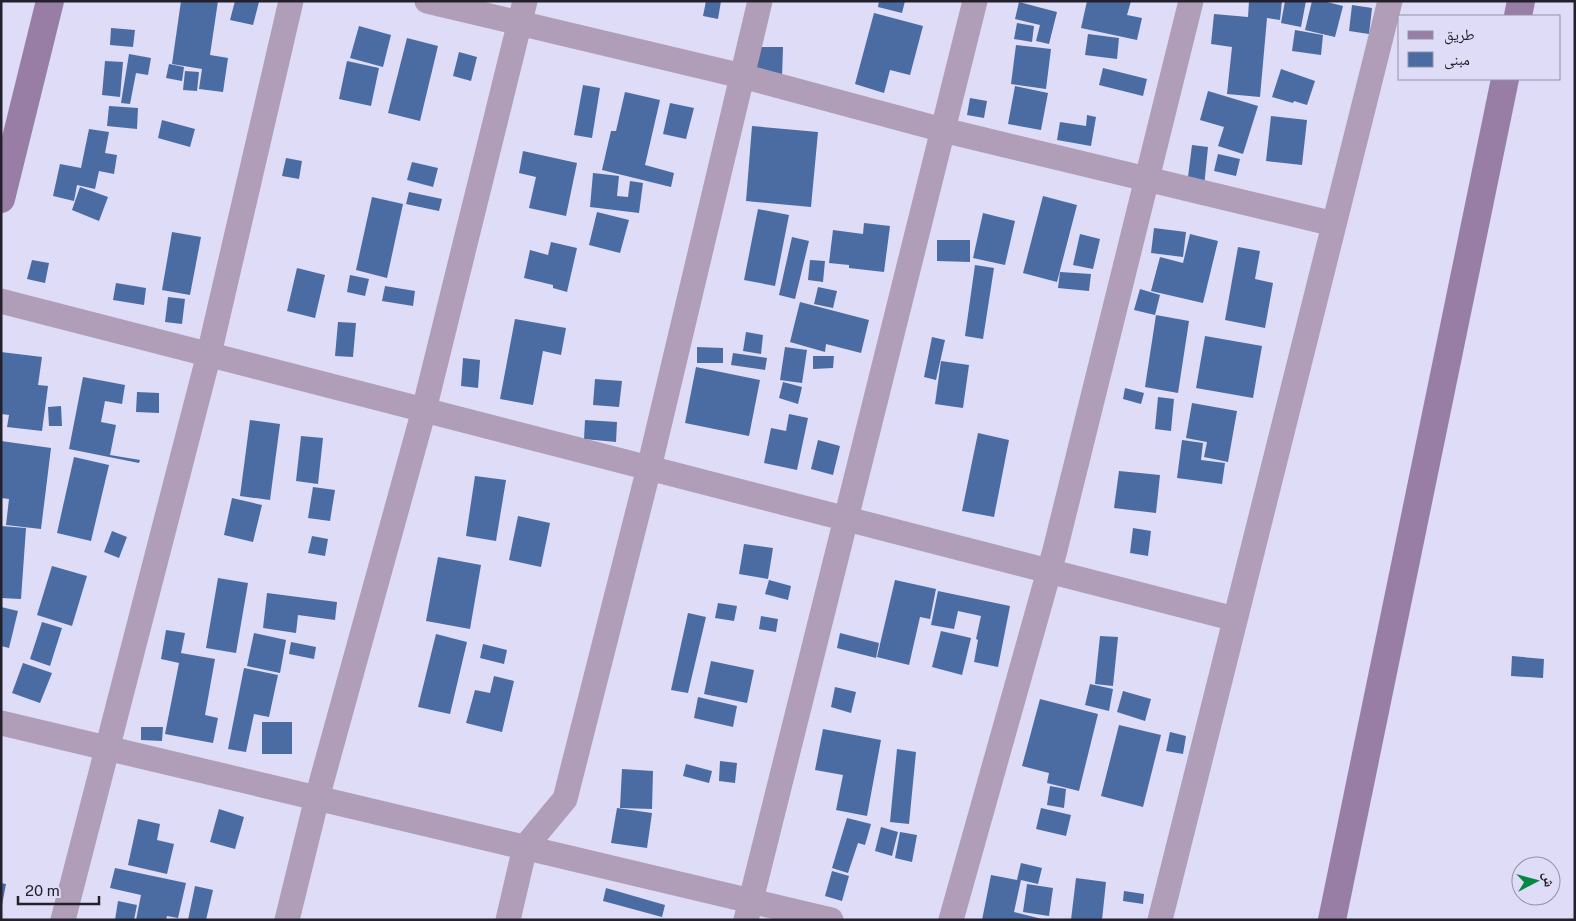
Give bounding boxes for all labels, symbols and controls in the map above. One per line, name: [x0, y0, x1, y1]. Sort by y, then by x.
legend: [1398, 15, 1561, 80]
text: طريق: [1444, 26, 1475, 45]
text: مبنى: [1444, 51, 1470, 70]
north arrow: [1511, 856, 1561, 906]
text: ش: [1539, 871, 1558, 888]
scale bar: [18, 874, 99, 906]
text: 20 m: [25, 882, 60, 899]

